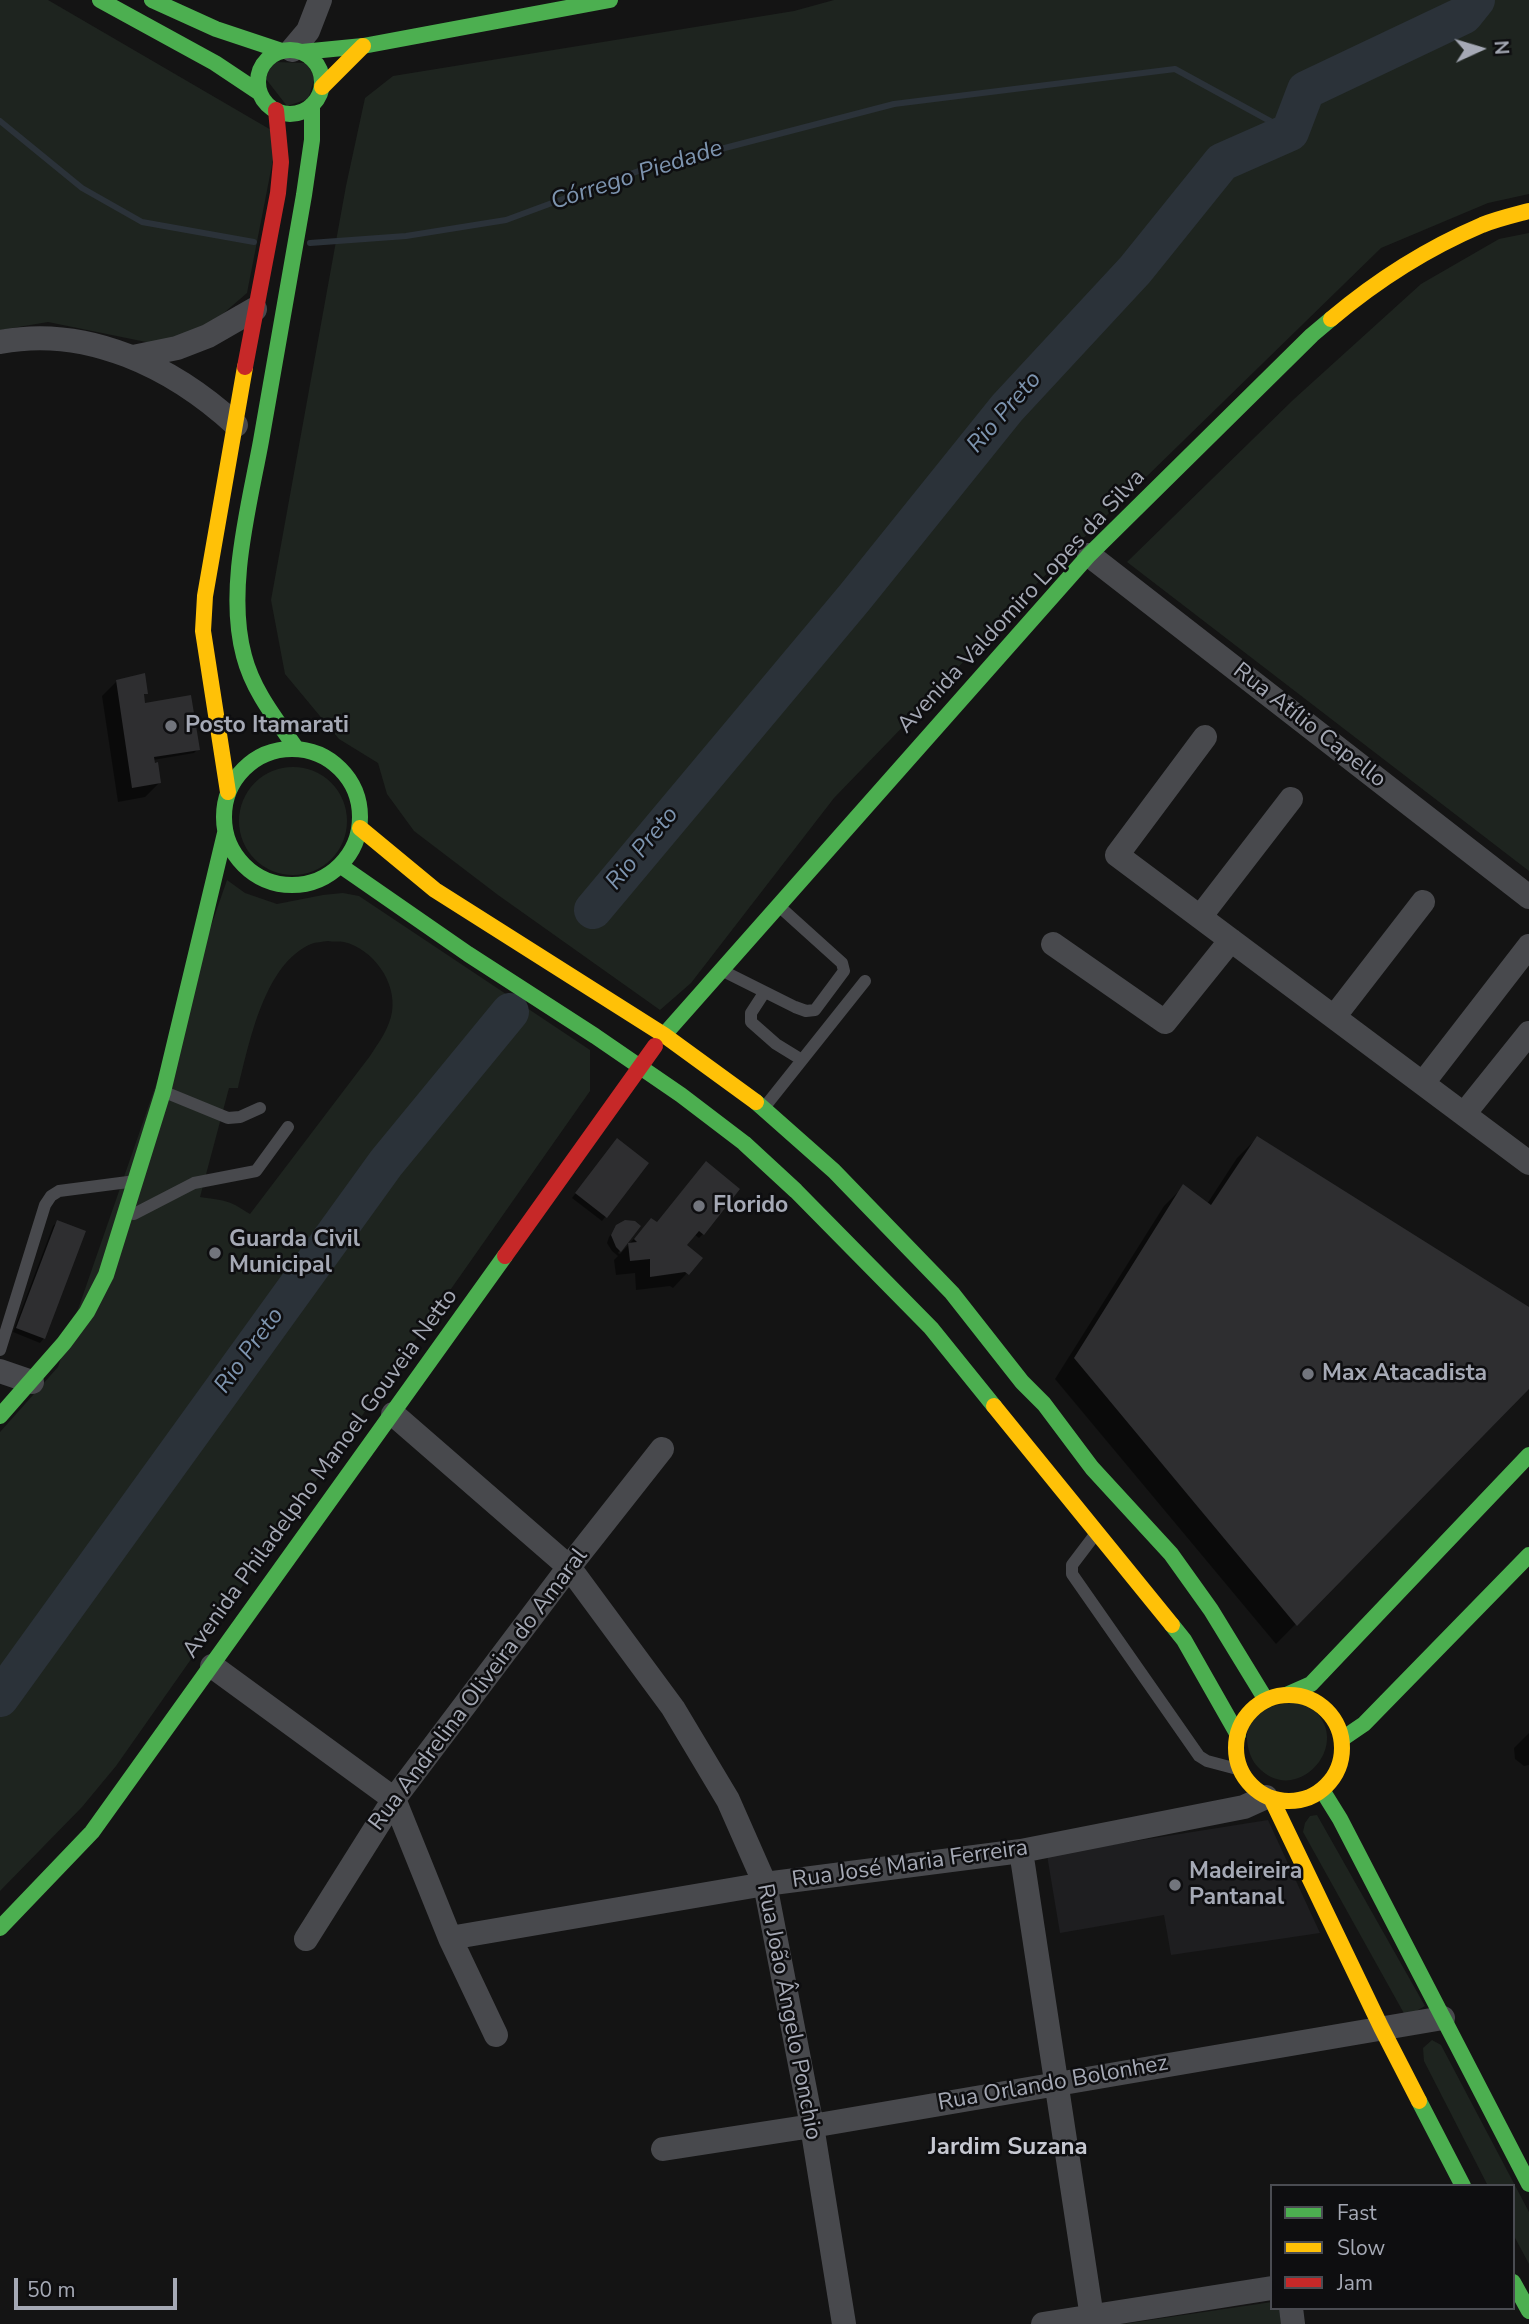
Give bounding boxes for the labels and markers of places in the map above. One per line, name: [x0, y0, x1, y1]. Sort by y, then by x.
place label: Posto Itamarati: [185, 712, 349, 740]
marker: Posto Itamarati: [163, 718, 179, 734]
place label: Florido: [713, 1192, 788, 1220]
marker: Florido: [691, 1198, 707, 1214]
place label: Guarda Civil Municipal: [229, 1226, 360, 1280]
marker: Guarda Civil Municipal: [207, 1245, 223, 1261]
place label: Max Atacadista: [1322, 1360, 1487, 1388]
marker: Max Atacadista: [1300, 1366, 1316, 1382]
place label: Madeireira Pantanal: [1189, 1858, 1302, 1912]
marker: Madeireira Pantanal: [1167, 1877, 1183, 1893]

